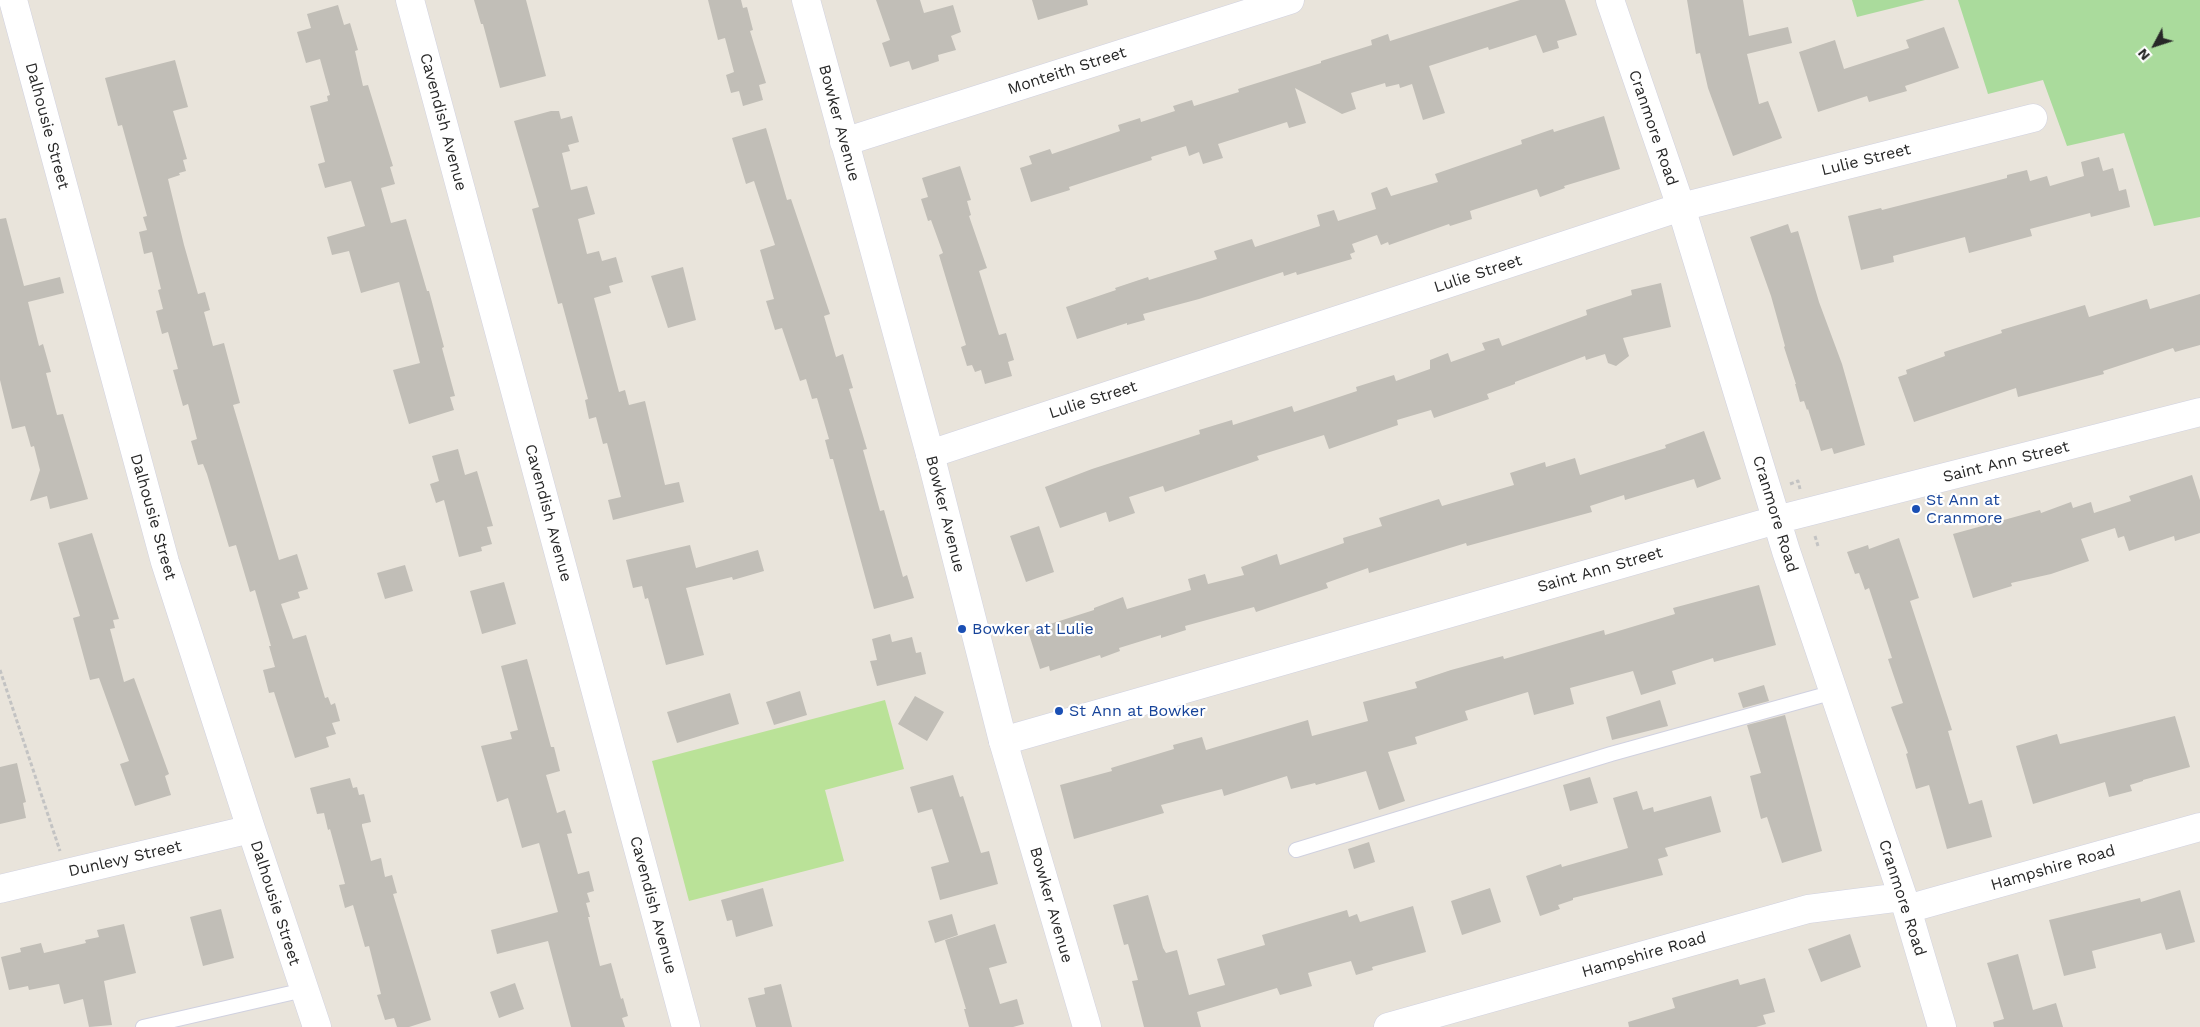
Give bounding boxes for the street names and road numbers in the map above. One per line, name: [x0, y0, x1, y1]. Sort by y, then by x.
street label: Monteith Street: [1005, 43, 1129, 99]
street label: Cavendish Avenue: [415, 51, 471, 193]
street label: Dalhousie Street: [21, 61, 73, 191]
street label: Bowker Avenue: [814, 63, 864, 183]
street label: Cranmore Road: [1624, 68, 1682, 188]
street label: Lulie Street: [1819, 140, 1913, 180]
street label: Lulie Street: [1432, 251, 1524, 297]
street label: Lulie Street: [1047, 377, 1139, 423]
street label: Saint Ann Street: [1941, 437, 2071, 487]
street label: Cavendish Avenue: [520, 442, 576, 584]
street label: Dalhousie Street: [126, 452, 180, 582]
street label: Cranmore Road: [1748, 453, 1802, 575]
street label: Bowker Avenue: [921, 454, 969, 574]
street label: Saint Ann Street: [1535, 543, 1665, 597]
street label: Cavendish Avenue: [625, 834, 681, 976]
street label: Dunlevy Street: [67, 837, 183, 881]
street label: Cranmore Road: [1874, 837, 1930, 959]
street label: Dalhousie Street: [246, 838, 304, 968]
street label: Hampshire Road: [1989, 841, 2117, 895]
street label: Bowker Avenue: [1025, 845, 1077, 965]
street label: Hampshire Road: [1580, 928, 1708, 982]

